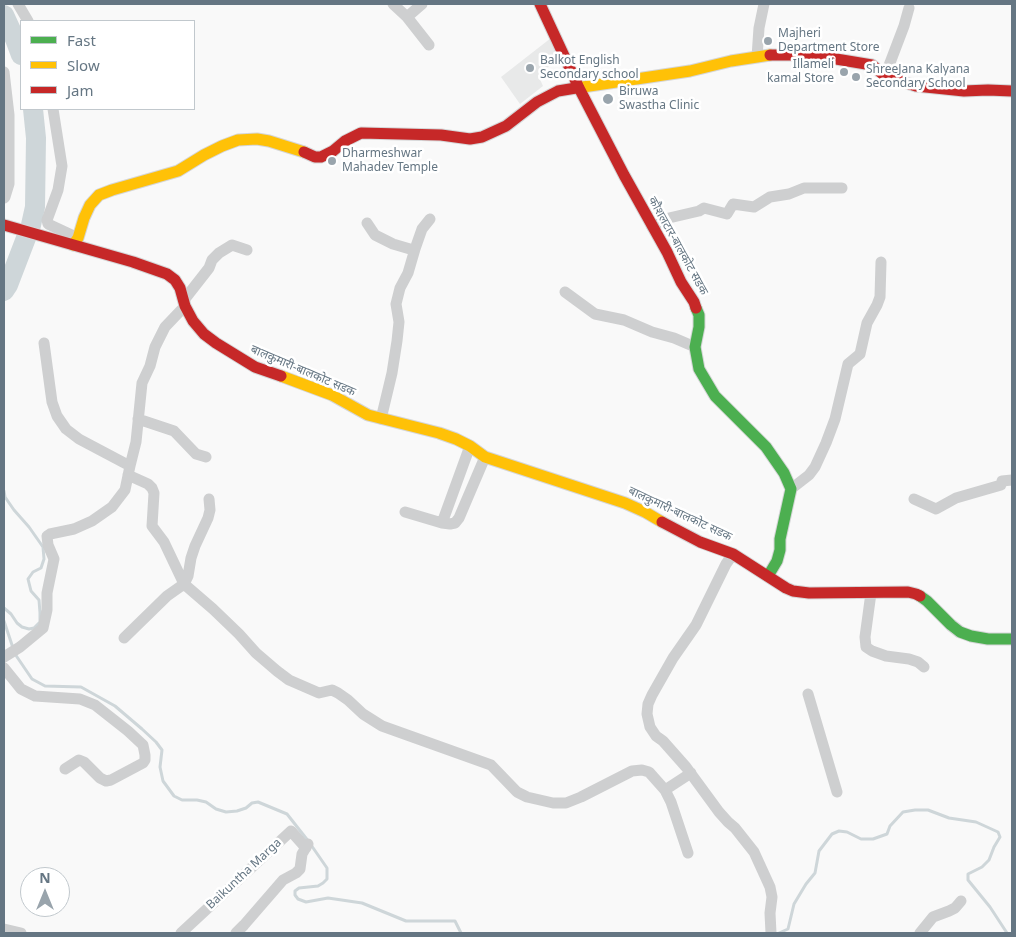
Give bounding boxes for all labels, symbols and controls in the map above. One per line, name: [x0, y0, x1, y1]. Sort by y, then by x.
legend: [20, 20, 195, 110]
place label: Majheri Department Store: [778, 27, 879, 55]
text: Fast: [67, 30, 96, 50]
marker: Majheri Department Store: [762, 35, 774, 47]
place label: Balkot English Secondary school: [540, 54, 639, 82]
text: Slow: [67, 55, 100, 75]
place label: Illameli kamal Store: [767, 58, 834, 86]
marker: Balkot English Secondary school: [524, 62, 536, 74]
place label: ShreeJana Kalyana Secondary School: [866, 63, 970, 91]
marker: Illameli kamal Store: [838, 66, 850, 78]
marker: ShreeJana Kalyana Secondary School: [850, 71, 862, 83]
text: Jam: [67, 80, 94, 100]
place label: Biruwa Swastha Clinic: [619, 85, 699, 113]
marker: Biruwa Swastha Clinic: [601, 92, 615, 106]
place label: Dharmeshwar Mahadev Temple: [342, 147, 438, 175]
marker: Dharmeshwar Mahadev Temple: [326, 155, 338, 167]
street label: कौशलटार-बालकोट सडक: [645, 194, 711, 298]
street label: बालकुमारी-बालकोट सडक: [248, 342, 358, 400]
street label: बालकुमारी-बालकोट सडक: [626, 484, 734, 544]
street label: Baikuntha Marga: [204, 836, 284, 912]
north arrow: [20, 867, 70, 917]
text: N: [39, 868, 51, 887]

